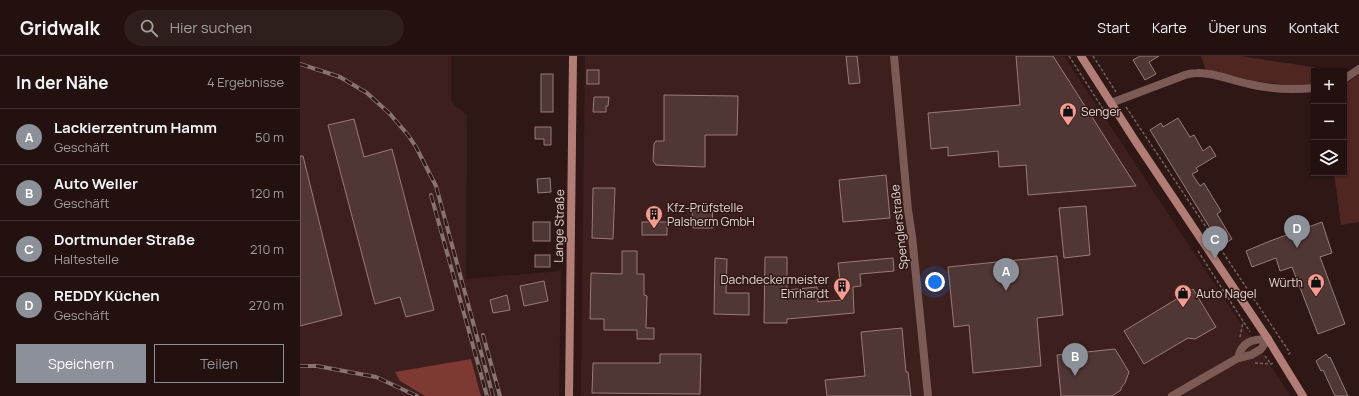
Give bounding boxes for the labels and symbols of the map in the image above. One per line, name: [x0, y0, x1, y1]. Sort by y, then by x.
shop icon: Senger: [1058, 101, 1078, 126]
place label: Senger: [1081, 103, 1121, 120]
street label: Spenglerstraße: [886, 184, 912, 270]
street label: Lange Straße: [550, 189, 568, 263]
place label: Kfz-Prüfstelle Palsherm GmbH: [667, 199, 755, 230]
building icon: Kfz-Prüfstelle Palsherm GmbH: [644, 204, 664, 229]
pin: D: [1284, 215, 1310, 248]
pin: C: [1202, 226, 1228, 259]
pin: A: [993, 258, 1019, 291]
place label: Dachdeckermeister Ehrhardt: [720, 271, 830, 302]
your location: [925, 272, 945, 292]
shop icon: Würth: [1306, 272, 1326, 297]
place label: Würth: [1269, 274, 1303, 291]
building icon: Dachdeckermeister Ehrhardt: [832, 276, 852, 301]
shop icon: Auto Nagel: [1173, 283, 1193, 308]
place label: Auto Nagel: [1196, 285, 1257, 302]
pin: B: [1062, 343, 1088, 376]

